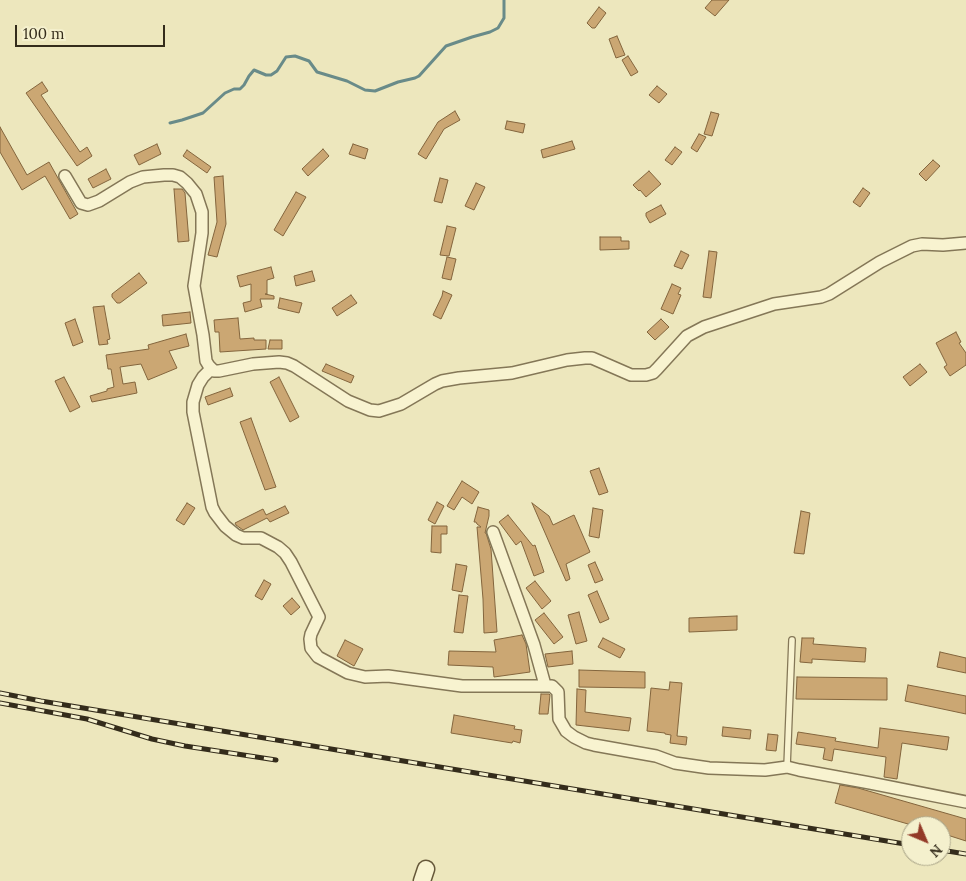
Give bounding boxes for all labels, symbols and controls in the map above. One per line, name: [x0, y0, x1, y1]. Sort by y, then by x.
scale bar: [18, 15, 168, 47]
text: 100 m: [23, 24, 64, 43]
north arrow: [901, 816, 951, 866]
text: N: [926, 841, 946, 861]

